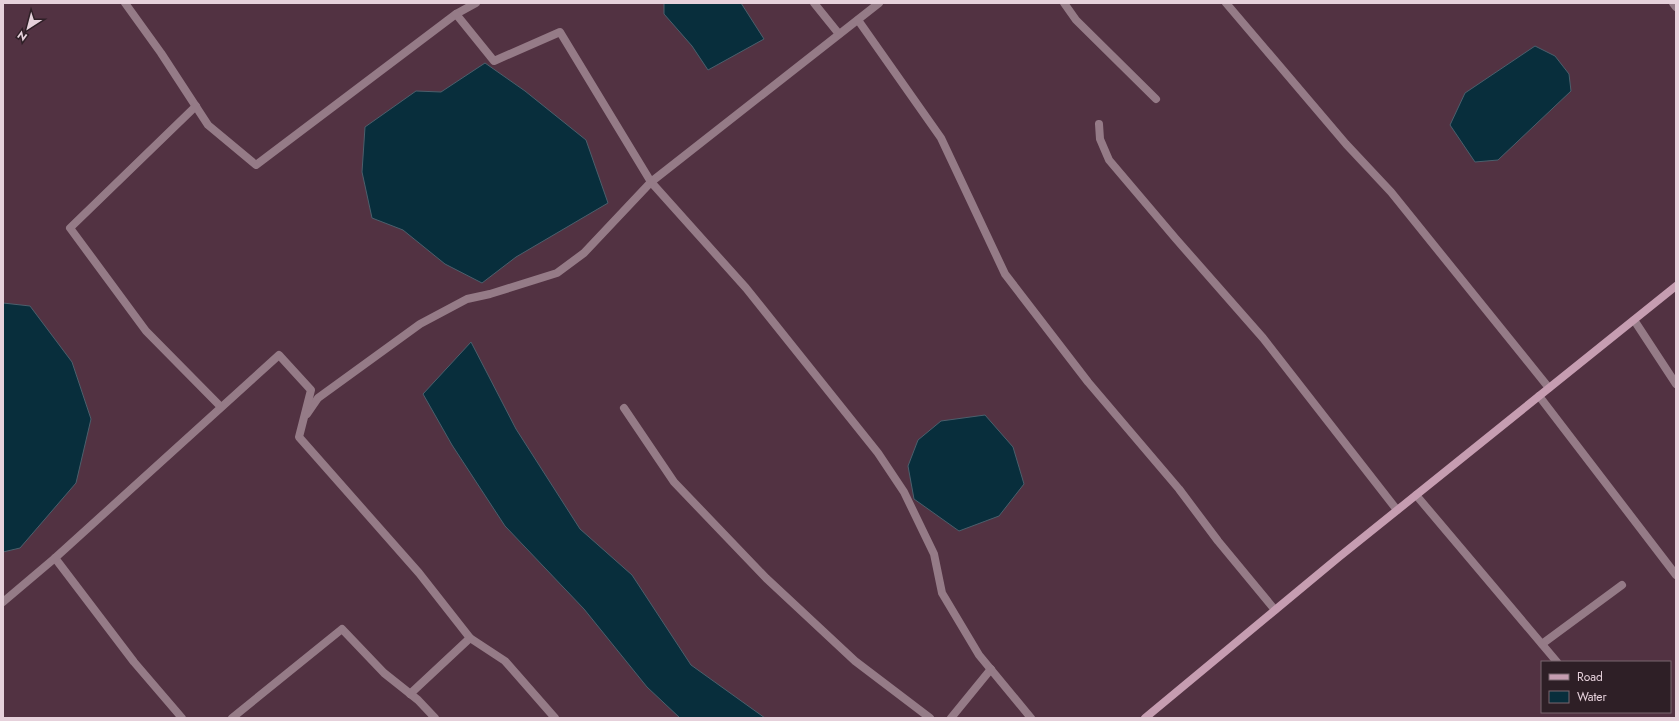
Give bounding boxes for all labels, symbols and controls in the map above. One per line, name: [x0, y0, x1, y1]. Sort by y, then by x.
north arrow: [8, 8, 48, 48]
text: N: [14, 27, 30, 45]
legend: [1541, 661, 1671, 713]
text: Road: [1577, 668, 1603, 686]
text: Water: [1577, 688, 1608, 706]

